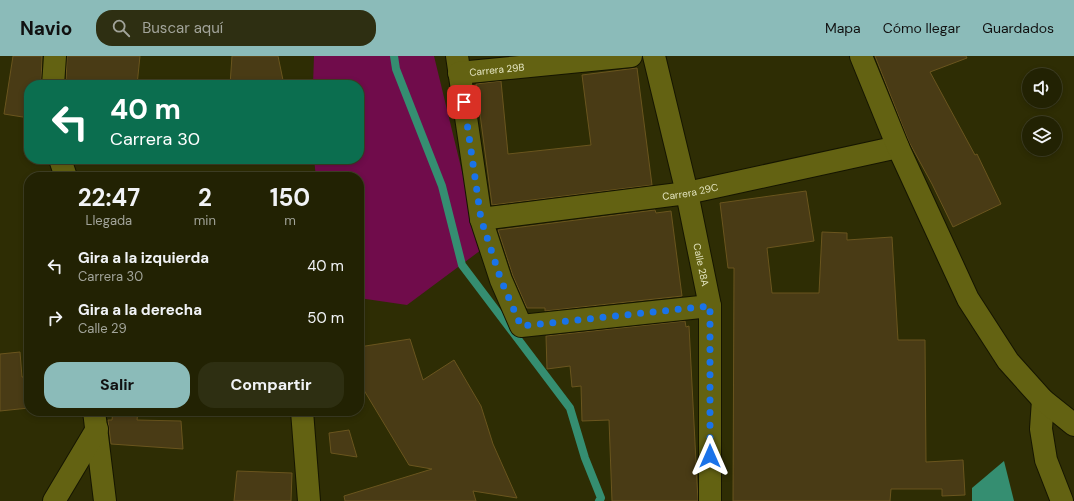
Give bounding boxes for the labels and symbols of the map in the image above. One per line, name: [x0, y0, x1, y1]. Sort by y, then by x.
street label: Carrera 29B: [469, 60, 525, 78]
pin: [447, 85, 481, 119]
street label: Carrera 29C: [662, 180, 719, 203]
street label: Calle 28A: [691, 242, 712, 288]
position arrow: [689, 435, 731, 477]

